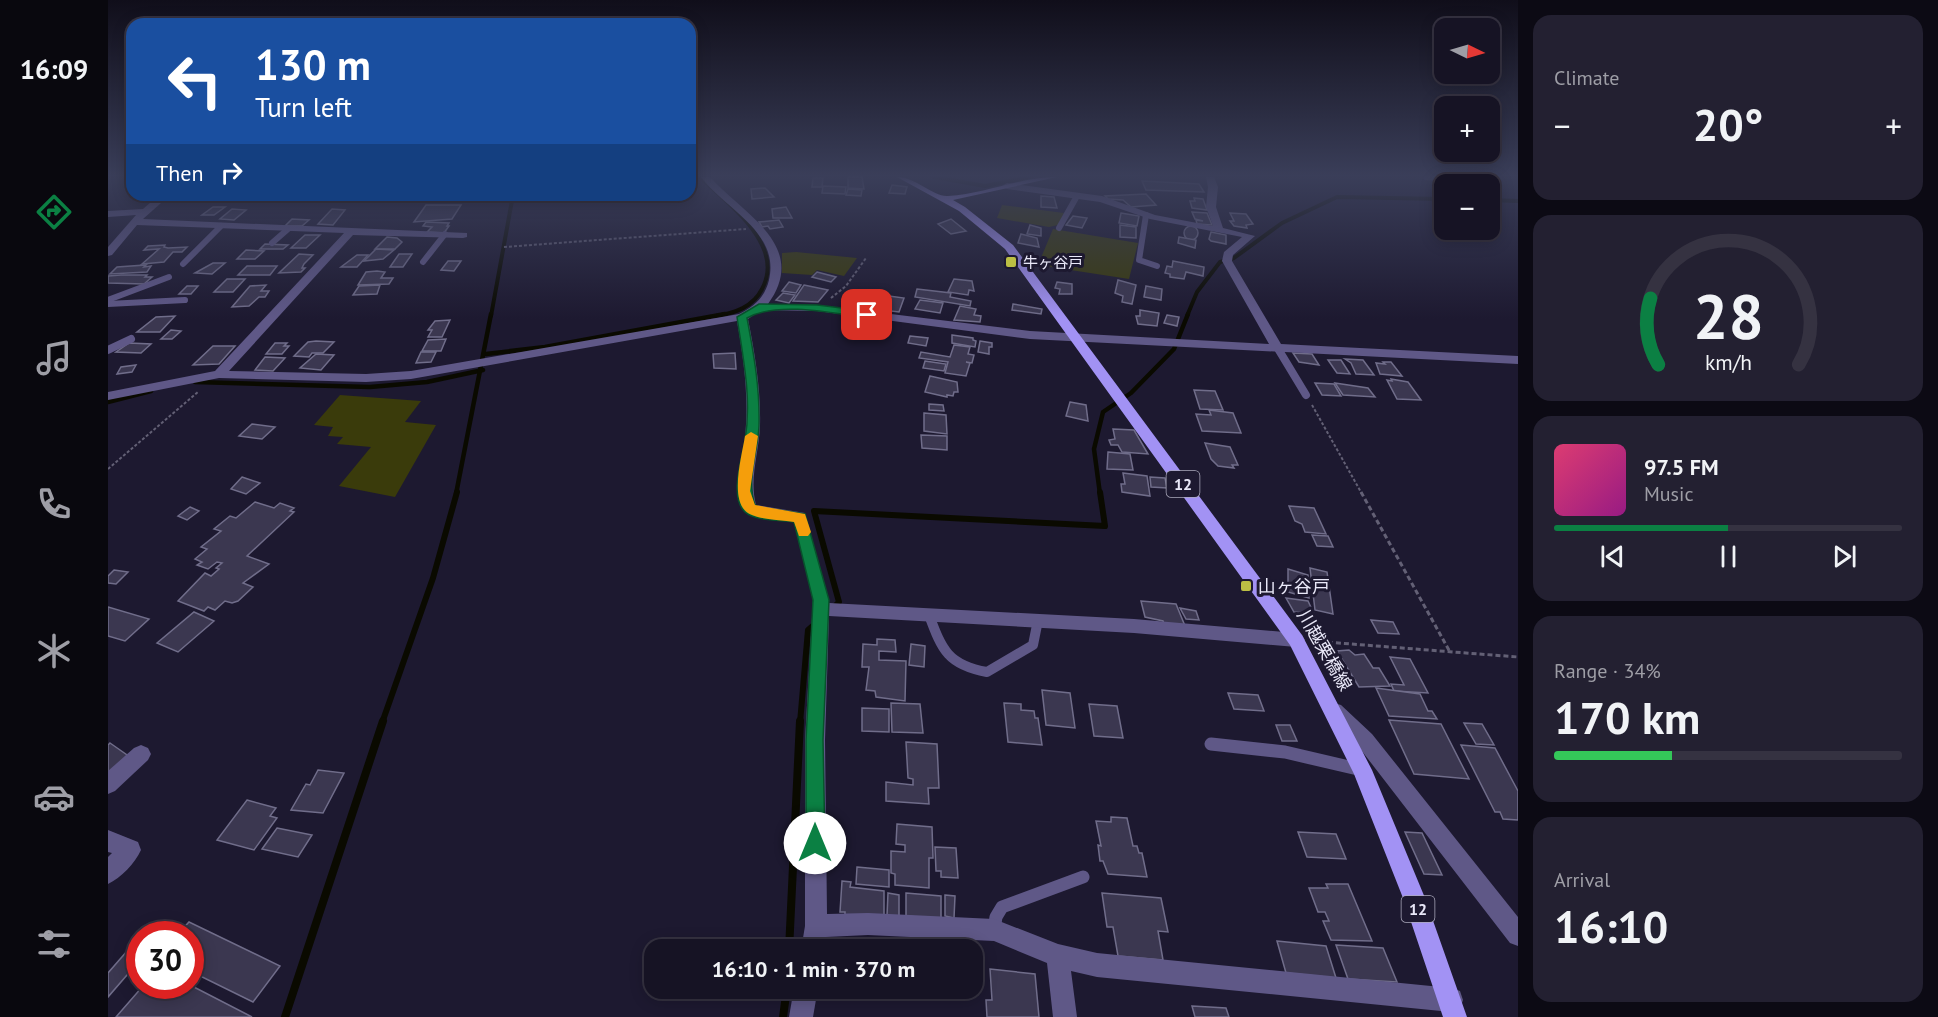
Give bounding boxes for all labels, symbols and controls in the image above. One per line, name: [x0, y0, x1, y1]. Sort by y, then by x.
north arrow: [1434, 18, 1500, 84]
map controls: [1434, 18, 1500, 240]
text: 130 m: [255, 37, 371, 92]
icon: left: [156, 42, 234, 120]
text: 16:09: [20, 52, 88, 86]
text: Climate: [1554, 65, 1620, 91]
text: Turn left: [255, 90, 352, 124]
text: 20°: [1693, 95, 1763, 153]
button: +: [1434, 96, 1500, 162]
text: −: [1554, 104, 1571, 147]
text: +: [1885, 104, 1902, 147]
icon: right: [215, 156, 248, 189]
text: Then: [156, 159, 203, 187]
button: −: [1434, 174, 1500, 240]
icon: directions: [33, 191, 75, 233]
place label: 牛ヶ谷戸: [1023, 253, 1083, 272]
marker: 牛ヶ谷戸: [1004, 255, 1018, 269]
text: 28: [1693, 275, 1763, 356]
pin: [841, 289, 892, 340]
icon: arrive: [850, 298, 883, 331]
icon: music: [33, 337, 75, 379]
text: km/h: [1704, 349, 1751, 377]
text: 97.5 FM: [1644, 453, 1719, 481]
road number: 12: [1166, 471, 1200, 497]
text: Music: [1644, 481, 1693, 507]
icon: phone: [33, 483, 75, 525]
icon: previous: [1596, 540, 1629, 573]
icon: pause: [1712, 540, 1745, 573]
icon: next: [1828, 540, 1861, 573]
place label: 山ヶ谷戸: [1258, 575, 1330, 598]
marker: 山ヶ谷戸: [1239, 579, 1253, 593]
street label: 川越栗橋線: [1293, 605, 1357, 695]
icon: climate: [33, 630, 75, 672]
text: Range · 34%: [1554, 658, 1661, 684]
text: 170 km: [1554, 688, 1700, 746]
icon: car: [33, 776, 75, 818]
position arrow: [783, 811, 847, 875]
text: Arrival: [1554, 867, 1610, 893]
road number: 12: [1402, 896, 1434, 922]
text: 16:10: [1554, 897, 1668, 955]
speed limit sign: 30: [126, 921, 204, 999]
icon: filters: [33, 923, 75, 965]
text: 16:10 · 1 min · 370 m: [712, 955, 915, 983]

